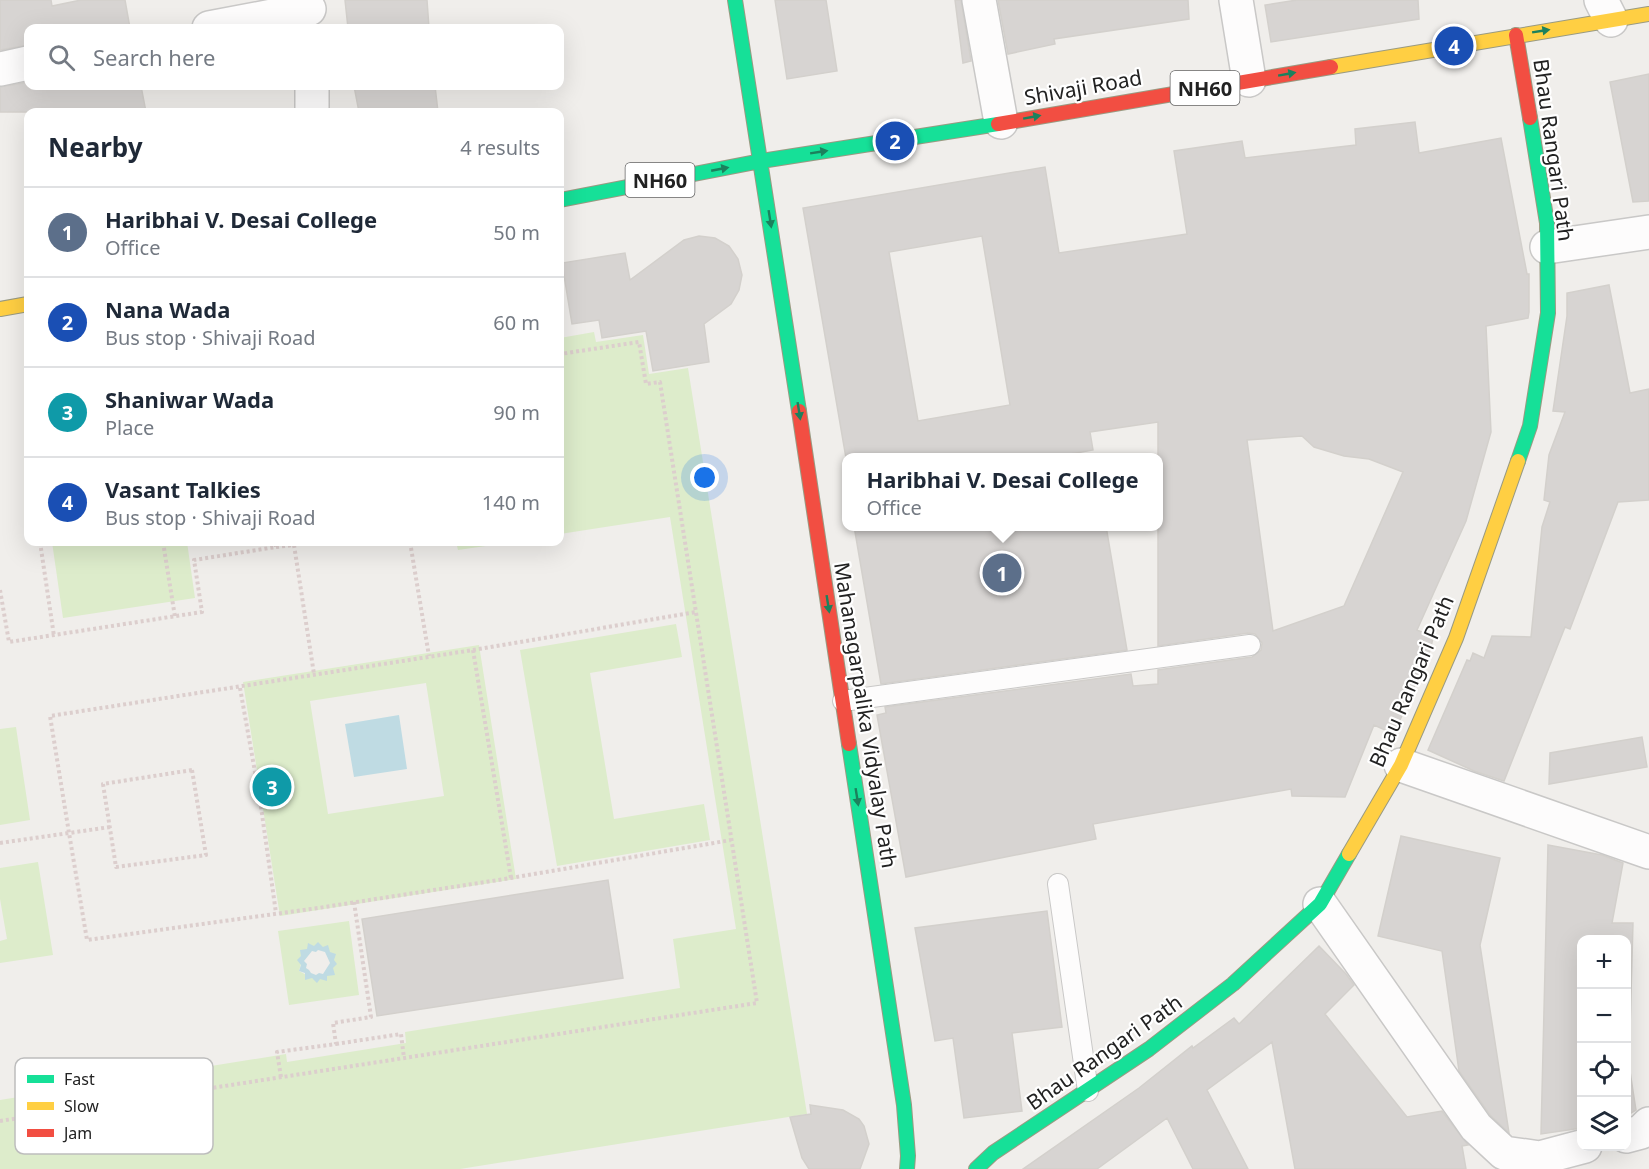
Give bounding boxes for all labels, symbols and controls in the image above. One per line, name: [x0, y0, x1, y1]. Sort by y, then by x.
search box: [24, 24, 564, 90]
pin: 4: [1434, 24, 1474, 68]
one-way arrow: [1532, 27, 1551, 36]
icon: search: [45, 41, 78, 74]
text: Search here: [93, 42, 215, 72]
street label: Bhau Rangari Path: [1527, 57, 1581, 243]
street label: Shivaji Road: [1022, 63, 1144, 111]
one-way arrow: [1277, 69, 1296, 78]
road number: NH60: [1170, 71, 1240, 105]
one-way arrow: [1023, 112, 1042, 121]
pin: 2: [876, 118, 914, 164]
text: Nearby: [48, 129, 143, 165]
text: 4 results: [460, 134, 540, 161]
one-way arrow: [810, 148, 829, 157]
road number: NH60: [626, 163, 694, 197]
one-way arrow: [711, 164, 730, 173]
text: Haribhai V. Desai College: [105, 204, 377, 234]
one-way arrow: [766, 209, 775, 228]
text: 1: [62, 219, 73, 246]
text: 50 m: [493, 219, 540, 246]
text: Office: [105, 234, 160, 261]
text: Nana Wada: [105, 294, 230, 324]
text: 2: [62, 309, 73, 336]
text: 60 m: [493, 309, 540, 336]
text: Bus stop · Shivaji Road: [105, 324, 316, 351]
text: Shaniwar Wada: [105, 384, 274, 414]
text: 3: [62, 399, 73, 426]
text: 90 m: [493, 399, 540, 426]
one-way arrow: [795, 402, 804, 421]
text: Place: [105, 414, 154, 441]
popup: [842, 453, 1163, 531]
your location: [690, 463, 719, 492]
text: Haribhai V. Desai College: [866, 464, 1139, 494]
text: Vasant Talkies: [105, 474, 261, 504]
text: 4: [62, 489, 73, 516]
text: 140 m: [482, 489, 540, 516]
text: Office: [866, 494, 922, 521]
text: Bus stop · Shivaji Road: [105, 504, 316, 531]
pin: 1: [982, 550, 1022, 596]
street label: Mahanagarpalika Vidyalay Path: [828, 560, 904, 870]
street label: Bhau Rangari Path: [1362, 591, 1460, 771]
one-way arrow: [824, 595, 833, 614]
pin: 3: [252, 764, 292, 810]
one-way arrow: [853, 788, 862, 807]
map controls: [1577, 935, 1631, 1151]
button: +: [1577, 935, 1631, 989]
street label: Bhau Rangari Path: [1021, 988, 1187, 1116]
button: −: [1577, 989, 1631, 1043]
button: locate: [1577, 1043, 1631, 1097]
legend: [15, 1058, 213, 1154]
text: Fast: [64, 1068, 95, 1090]
text: Slow: [64, 1095, 99, 1117]
button: layers: [1577, 1097, 1631, 1151]
text: Jam: [62, 1122, 92, 1144]

